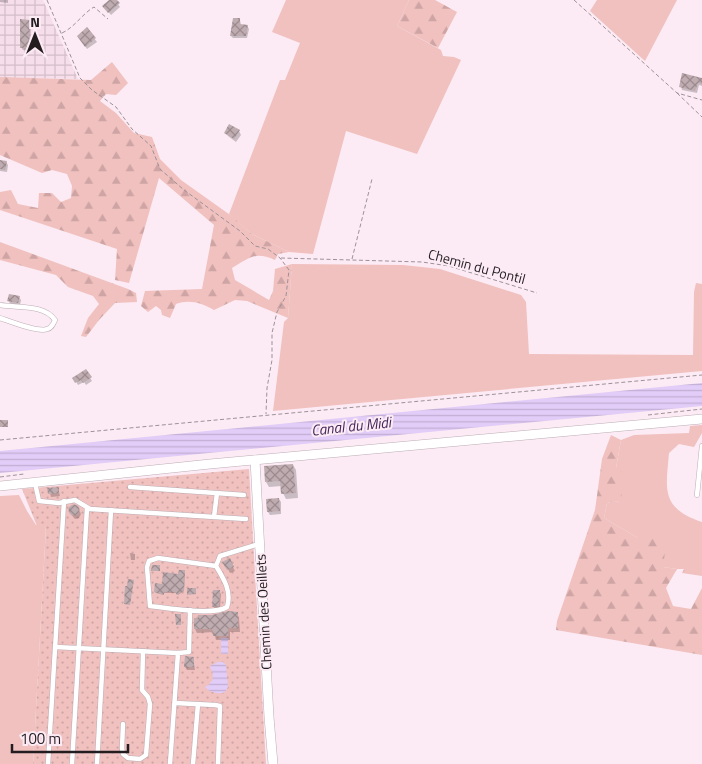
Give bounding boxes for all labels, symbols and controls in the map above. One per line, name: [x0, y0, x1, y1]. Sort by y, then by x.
north arrow: [10, 10, 60, 60]
text: N: [30, 11, 40, 32]
street label: Chemin du Pontil: [426, 243, 528, 289]
water label: Canal du Midi: [310, 410, 394, 442]
street label: Chemin des Oeillets: [249, 554, 277, 670]
scale bar: [12, 722, 129, 754]
text: 100 m: [20, 727, 61, 750]

